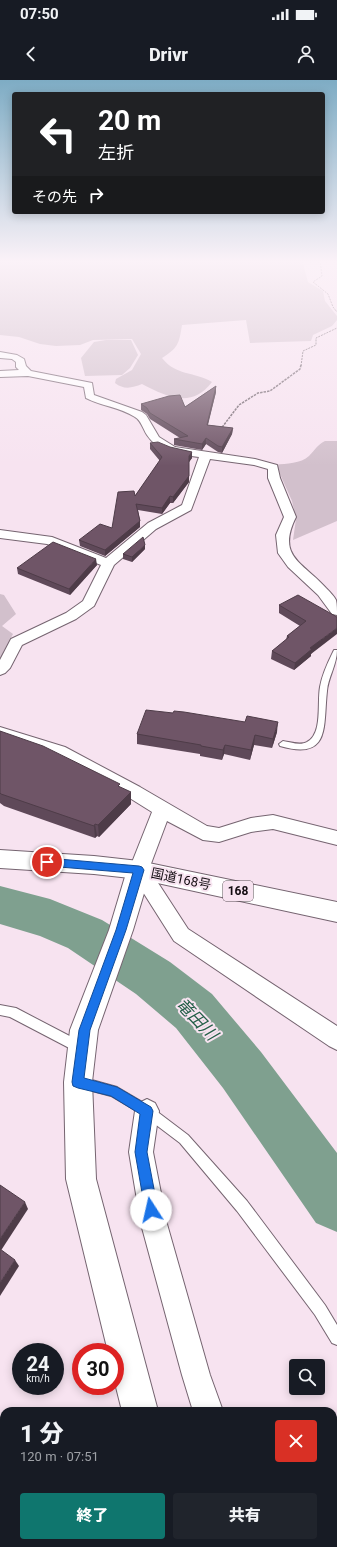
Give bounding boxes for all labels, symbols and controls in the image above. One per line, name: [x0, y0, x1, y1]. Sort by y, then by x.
text: 07:50: [20, 5, 59, 23]
icon: back: [20, 43, 42, 65]
icon: person: [295, 43, 317, 65]
text: Drivr: [149, 44, 188, 65]
text: 20 m: [98, 104, 161, 137]
icon: left: [32, 108, 84, 160]
text: 左折: [98, 142, 134, 163]
icon: right: [85, 184, 107, 206]
text: その先: [32, 188, 77, 206]
pin: [30, 845, 64, 879]
icon: arrive: [36, 851, 58, 873]
street label: 国道168号: [150, 865, 212, 893]
road number: 168: [223, 881, 253, 901]
water label: 竜田川: [172, 994, 223, 1046]
position arrow: [130, 1189, 172, 1231]
speed limit sign: 30: [72, 1343, 124, 1395]
text: 24: [27, 1352, 49, 1376]
map controls: [289, 1359, 325, 1395]
button: search: [289, 1359, 325, 1395]
text: km/h: [26, 1373, 50, 1384]
text: 1 分: [20, 1420, 64, 1448]
button: close: [275, 1420, 317, 1462]
text: 120 m · 07:51: [20, 1449, 99, 1464]
button: 終了: [20, 1493, 165, 1539]
button: 共有: [173, 1493, 317, 1539]

